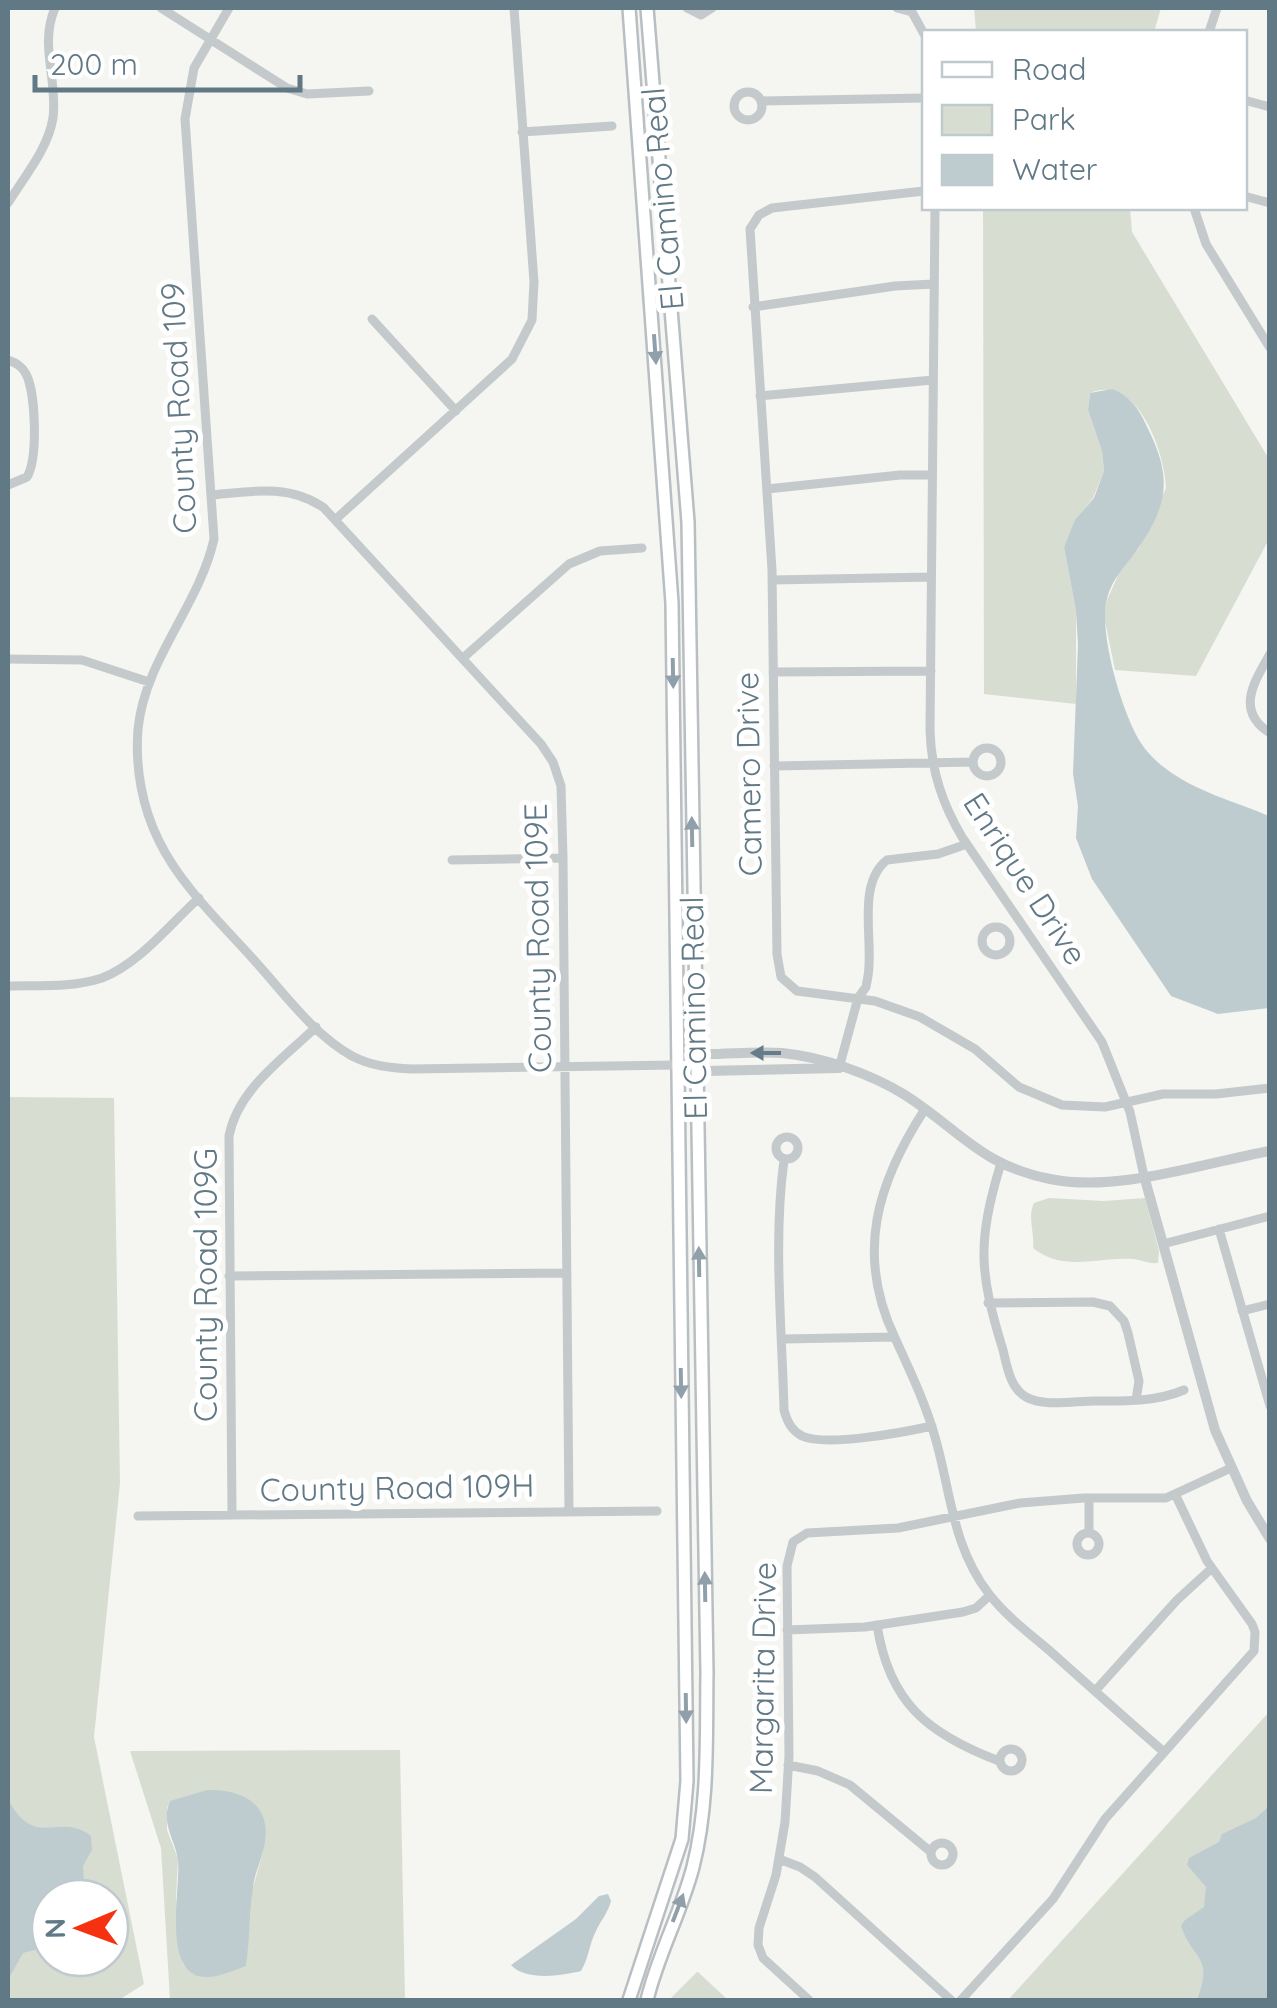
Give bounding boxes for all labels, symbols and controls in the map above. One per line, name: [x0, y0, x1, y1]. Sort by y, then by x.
scale bar: [35, 30, 300, 92]
legend: [922, 30, 1247, 210]
text: 200 m: [50, 45, 138, 83]
text: Road: [1012, 50, 1086, 88]
street label: El Camino Real: [632, 86, 692, 312]
text: Park: [1012, 100, 1076, 138]
text: Water: [1012, 150, 1098, 188]
street label: County Road 109: [151, 281, 205, 535]
one-way arrow: [647, 334, 663, 366]
one-way arrow: [665, 658, 681, 690]
street label: Camero Drive: [726, 672, 770, 876]
street label: Enrique Drive: [955, 785, 1096, 972]
street label: County Road 109E: [515, 803, 559, 1073]
one-way arrow: [684, 816, 700, 848]
street label: El Camino Real: [671, 896, 715, 1120]
one-way arrow: [749, 1045, 781, 1061]
street label: County Road 109G: [185, 1148, 225, 1422]
one-way arrow: [690, 1246, 706, 1278]
one-way arrow: [674, 1368, 690, 1400]
street label: County Road 109H: [259, 1465, 535, 1509]
street label: Margarita Drive: [740, 1562, 784, 1794]
one-way arrow: [697, 1571, 713, 1603]
one-way arrow: [678, 1693, 694, 1725]
north arrow: [30, 1878, 130, 1978]
one-way arrow: [671, 1893, 686, 1923]
text: N: [37, 1918, 72, 1939]

